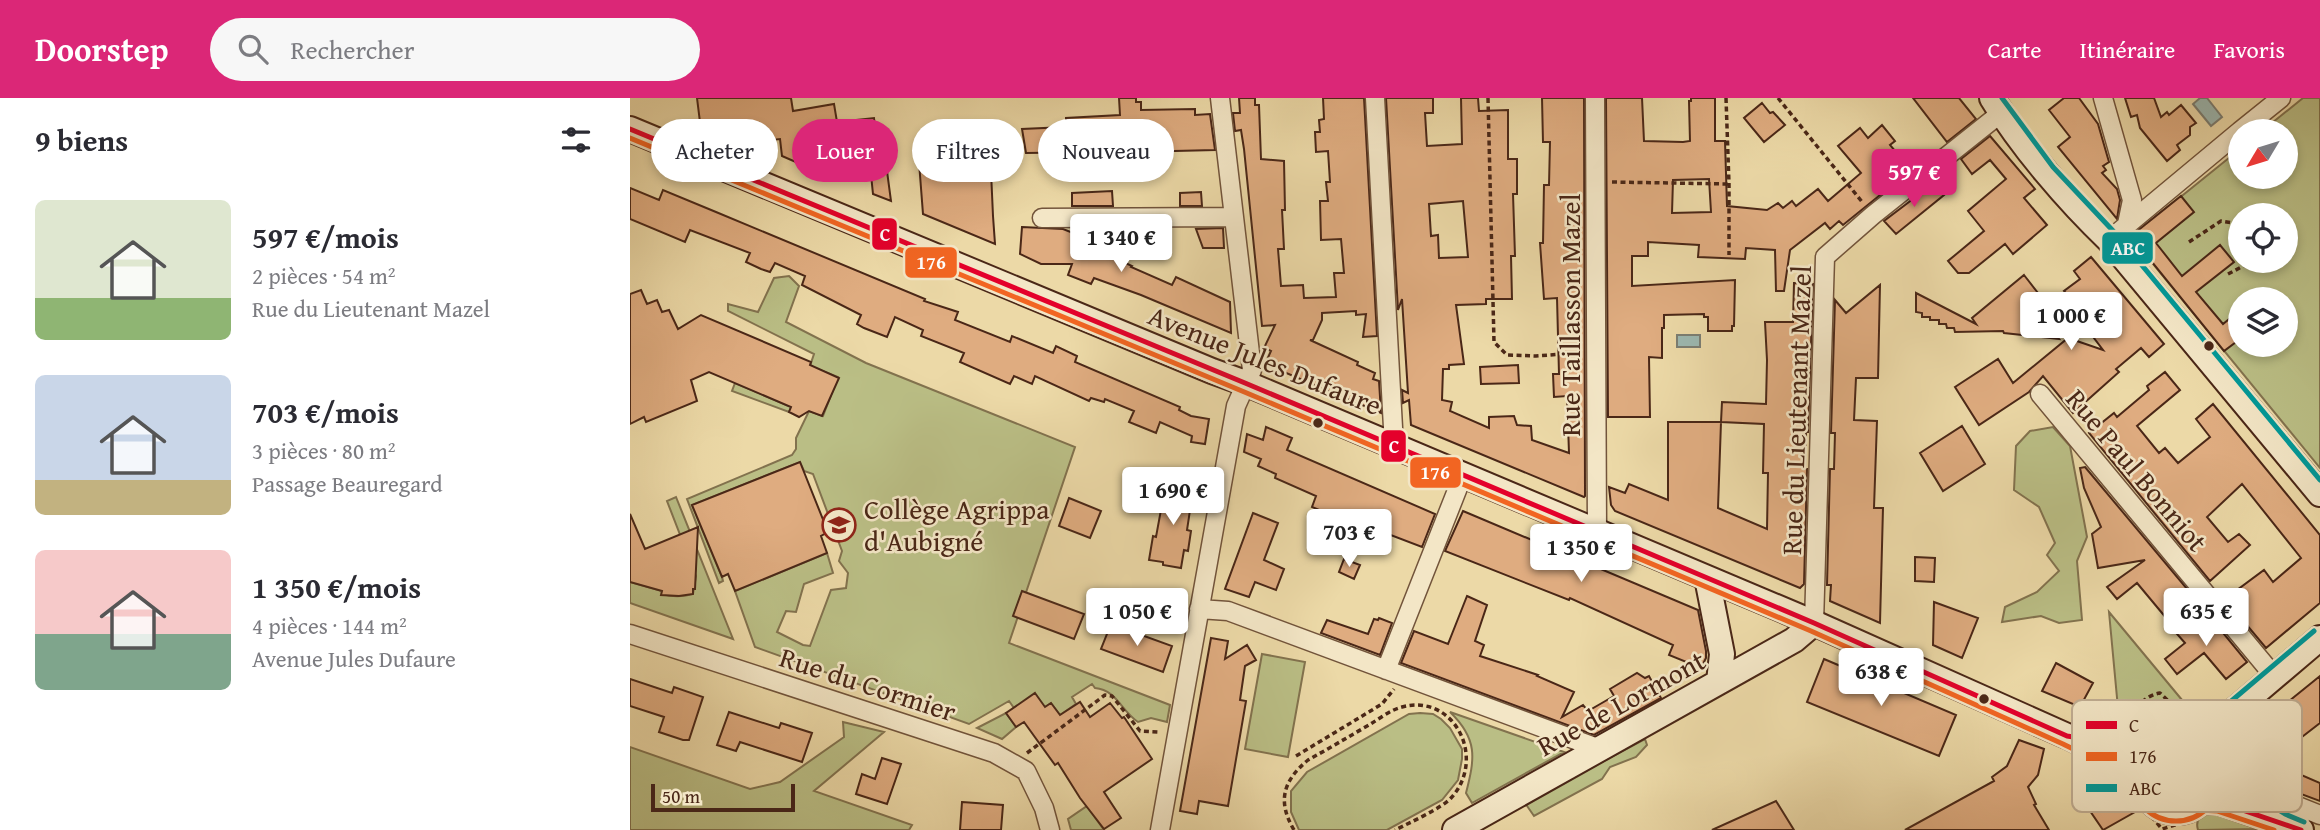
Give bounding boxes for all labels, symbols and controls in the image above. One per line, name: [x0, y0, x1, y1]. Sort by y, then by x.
search box: [210, 18, 700, 81]
text: Doorstep: [35, 25, 168, 73]
icon: search: [234, 30, 272, 68]
text: Rechercher: [290, 30, 415, 69]
text: Carte: [1988, 32, 2042, 67]
text: Itinéraire: [2080, 32, 2175, 67]
text: Favoris: [2213, 32, 2285, 67]
text: 9 biens: [35, 118, 128, 162]
chip: Acheter: [651, 119, 778, 182]
chip: Louer: [792, 119, 898, 182]
chip: Filtres: [912, 119, 1024, 182]
chip: Nouveau: [1038, 119, 1174, 182]
north arrow: [2228, 119, 2298, 189]
map controls: [2228, 119, 2298, 357]
icon: filters: [557, 121, 595, 159]
pin: 597 €: [1865, 150, 1963, 209]
text: 597 €: [1888, 155, 1940, 188]
street label: Rue Taillasson Mazel: [1549, 193, 1590, 437]
button: locate: [2228, 203, 2298, 273]
pin: 1 340 €: [1056, 214, 1186, 274]
text: 597 €/mois: [252, 215, 399, 259]
line badge: C: [871, 217, 898, 251]
text: C: [880, 220, 891, 248]
text: 1 340 €: [1086, 220, 1156, 253]
icon: home: [91, 228, 175, 312]
line badge: ABC: [2101, 231, 2154, 265]
text: ABC: [2111, 234, 2146, 262]
line badge: 176: [904, 246, 958, 279]
text: 176: [916, 248, 946, 276]
text: 2 pièces · 54 m²: [252, 259, 396, 292]
street label: Rue du Lieutenant Mazel: [1770, 264, 1821, 556]
button: layers: [2228, 287, 2298, 357]
text: Rue du Lieutenant Mazel: [252, 292, 490, 325]
pin: 1 000 €: [2006, 292, 2136, 352]
street label: Avenue Jules Dufaure: [1142, 294, 1388, 425]
text: 1 000 €: [2036, 298, 2106, 331]
unlabelled marker: [2202, 339, 2216, 353]
street label: Rue Paul Bonniot: [2057, 379, 2218, 560]
text: 703 €/mois: [252, 390, 399, 434]
icon: home: [91, 403, 175, 487]
unlabelled marker: [1311, 416, 1325, 430]
line badge: C: [1380, 429, 1407, 463]
text: C: [1389, 432, 1400, 460]
text: 3 pièces · 80 m²: [252, 434, 396, 467]
line badge: 176: [1409, 456, 1462, 489]
text: 176: [1420, 458, 1450, 486]
text: Passage Beauregard: [252, 467, 443, 500]
pin: 1 690 €: [1108, 468, 1238, 527]
text: 1 690 €: [1138, 473, 1208, 506]
place label: Collège Agrippa d'Aubigné: [864, 488, 1050, 561]
school or university icon: Collège Agrippa d'Aubigné: [820, 506, 858, 544]
pin: 703 €: [1300, 510, 1398, 569]
text: 703 €: [1323, 515, 1375, 548]
pin: 1 350 €: [1516, 524, 1646, 584]
text: 1 350 €: [1546, 530, 1616, 563]
text: 1 350 €/mois: [252, 565, 421, 609]
icon: home: [91, 578, 175, 662]
pin: 1 050 €: [1072, 588, 1202, 648]
pin: 635 €: [2157, 588, 2255, 648]
text: 1 050 €: [1102, 594, 1172, 627]
text: 635 €: [2180, 594, 2232, 627]
text: 4 pièces · 144 m²: [252, 609, 407, 642]
street label: Rue du Cormier: [775, 636, 962, 731]
street label: Rue de Lormont: [1529, 639, 1713, 766]
text: Avenue Jules Dufaure: [252, 642, 456, 675]
pin: 638 €: [1832, 648, 1930, 708]
text: 638 €: [1855, 654, 1907, 687]
unlabelled marker: [1977, 692, 1991, 706]
legend: [2072, 700, 2302, 812]
text: C: [2129, 711, 2139, 739]
text: 176: [2129, 742, 2156, 770]
text: ABC: [2129, 774, 2162, 802]
scale bar: [651, 781, 794, 813]
text: 50 m: [662, 782, 700, 810]

